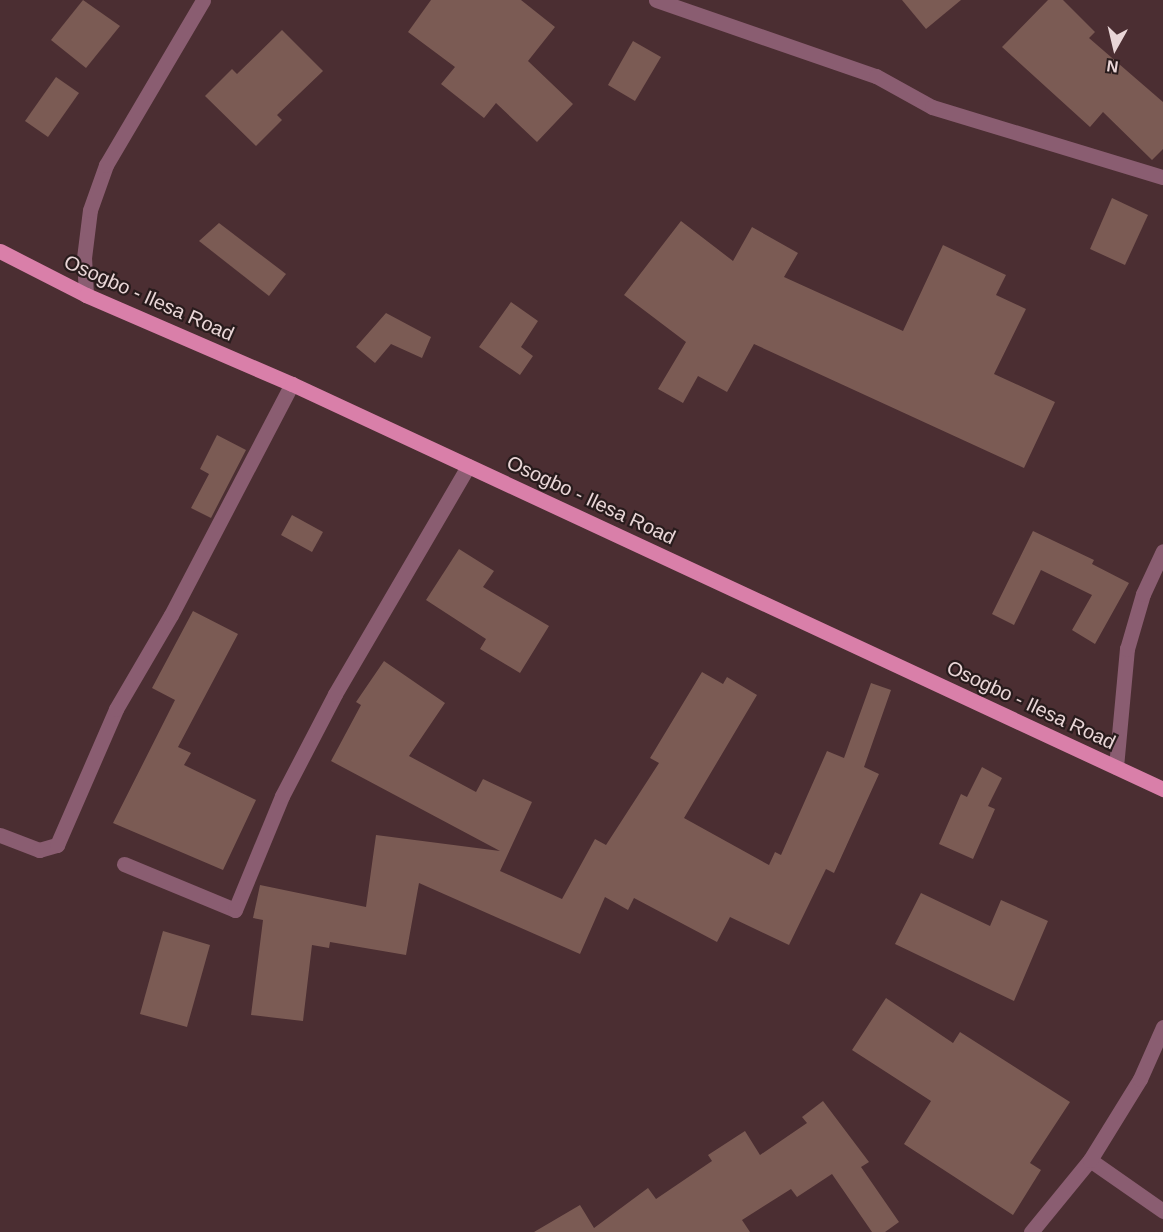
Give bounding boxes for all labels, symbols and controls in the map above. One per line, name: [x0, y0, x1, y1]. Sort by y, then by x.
north arrow: [1085, 18, 1145, 78]
text: N: [1106, 57, 1119, 76]
street label: Osogbo - Ilesa Road: [60, 250, 238, 346]
street label: Osogbo - Ilesa Road: [503, 450, 679, 550]
street label: Osogbo - Ilesa Road: [943, 655, 1119, 755]

